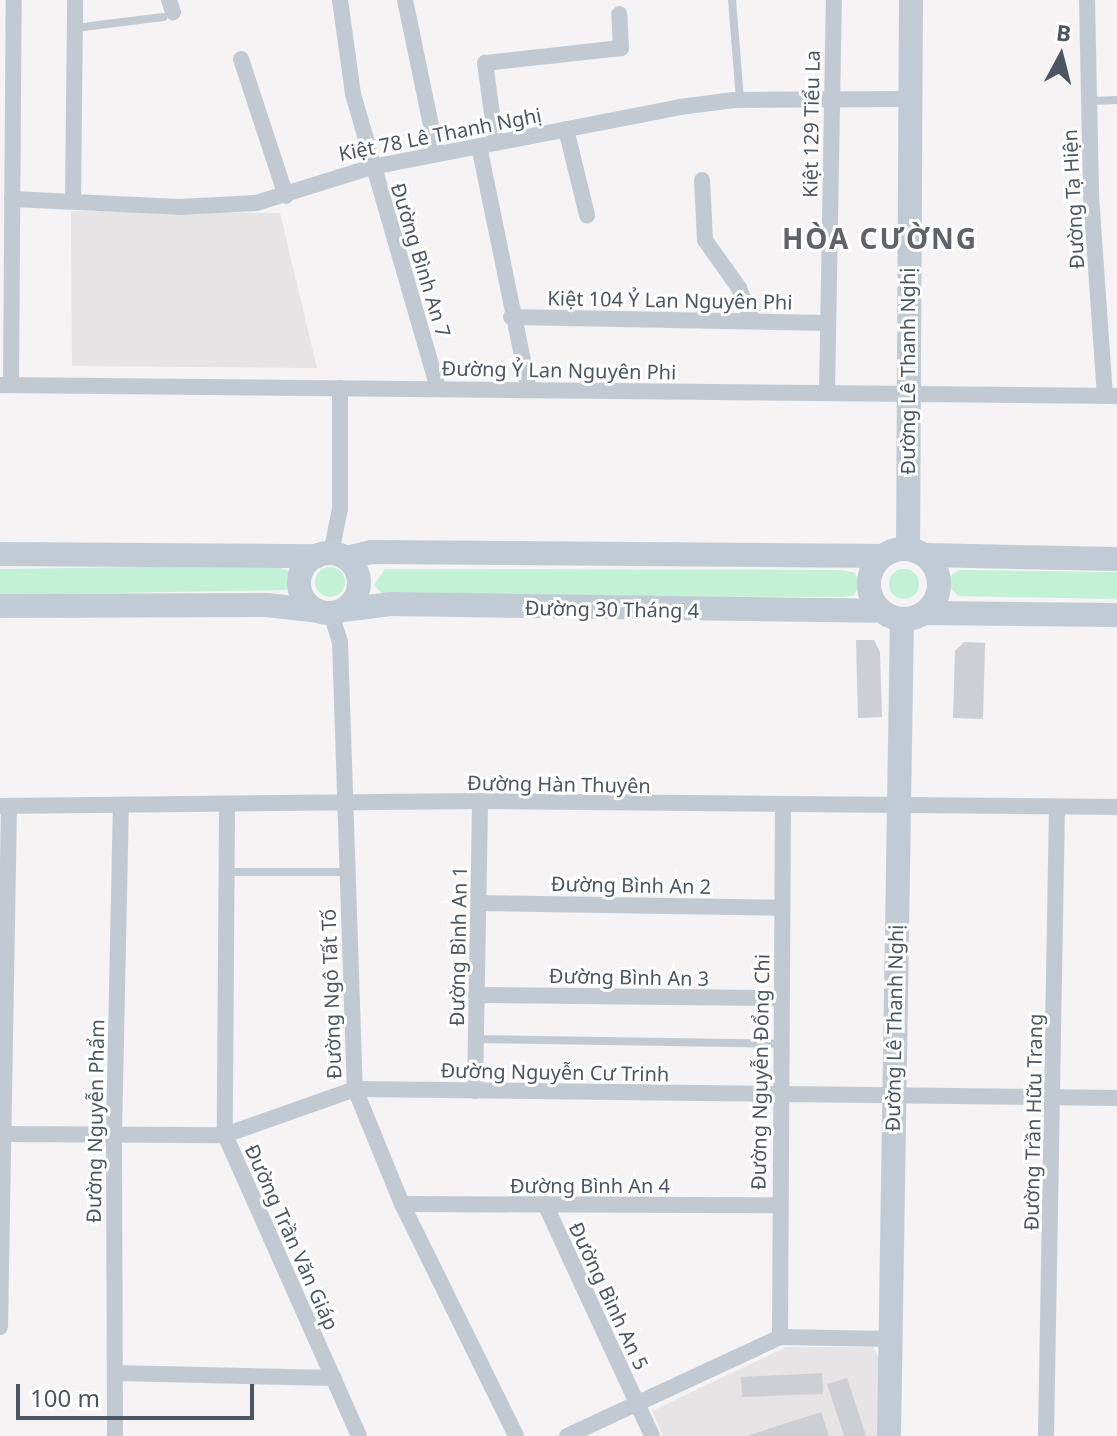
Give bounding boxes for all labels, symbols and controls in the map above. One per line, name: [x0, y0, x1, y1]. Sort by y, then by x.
north arrow: [1021, 16, 1101, 96]
text: B: [1055, 16, 1073, 48]
street label: Kiệt 129 Tiểu La: [798, 50, 824, 198]
street label: Kiệt 78 Lê Thanh Nghị: [337, 103, 543, 165]
street label: Đường Tạ Hiện: [1057, 129, 1089, 269]
street label: Đường Bình An 7: [386, 180, 456, 340]
district label: HÒA CƯỜNG: [782, 221, 978, 255]
street label: Đường Lê Thanh Nghị: [895, 268, 919, 474]
street label: Kiệt 104 Ỷ Lan Nguyên Phi: [547, 286, 793, 314]
street label: Đường Ỷ Lan Nguyên Phi: [442, 356, 676, 384]
street label: Đường 30 Tháng 4: [525, 595, 699, 623]
street label: Đường Hàn Thuyên: [467, 770, 651, 798]
street label: Đường Bình An 1: [445, 866, 471, 1026]
street label: Đường Bình An 2: [551, 872, 711, 898]
street label: Đường Ngô Tất Tố: [316, 909, 346, 1079]
street label: Đường Lê Thanh Nghị: [880, 924, 908, 1132]
street label: Đường Nguyễn Đổng Chi: [746, 954, 774, 1190]
street label: Đường Bình An 3: [549, 964, 709, 990]
street label: Đường Trần Hữu Trang: [1019, 1013, 1047, 1231]
street label: Đường Nguyễn Phẩm: [81, 1019, 109, 1223]
street label: Đường Nguyễn Cư Trinh: [440, 1058, 670, 1086]
street label: Đường Trần Văn Giáp: [240, 1140, 344, 1334]
street label: Đường Bình An 4: [510, 1173, 670, 1197]
street label: Đường Bình An 5: [564, 1218, 654, 1374]
scale bar: [20, 1368, 258, 1418]
text: 100 m: [30, 1381, 100, 1414]

